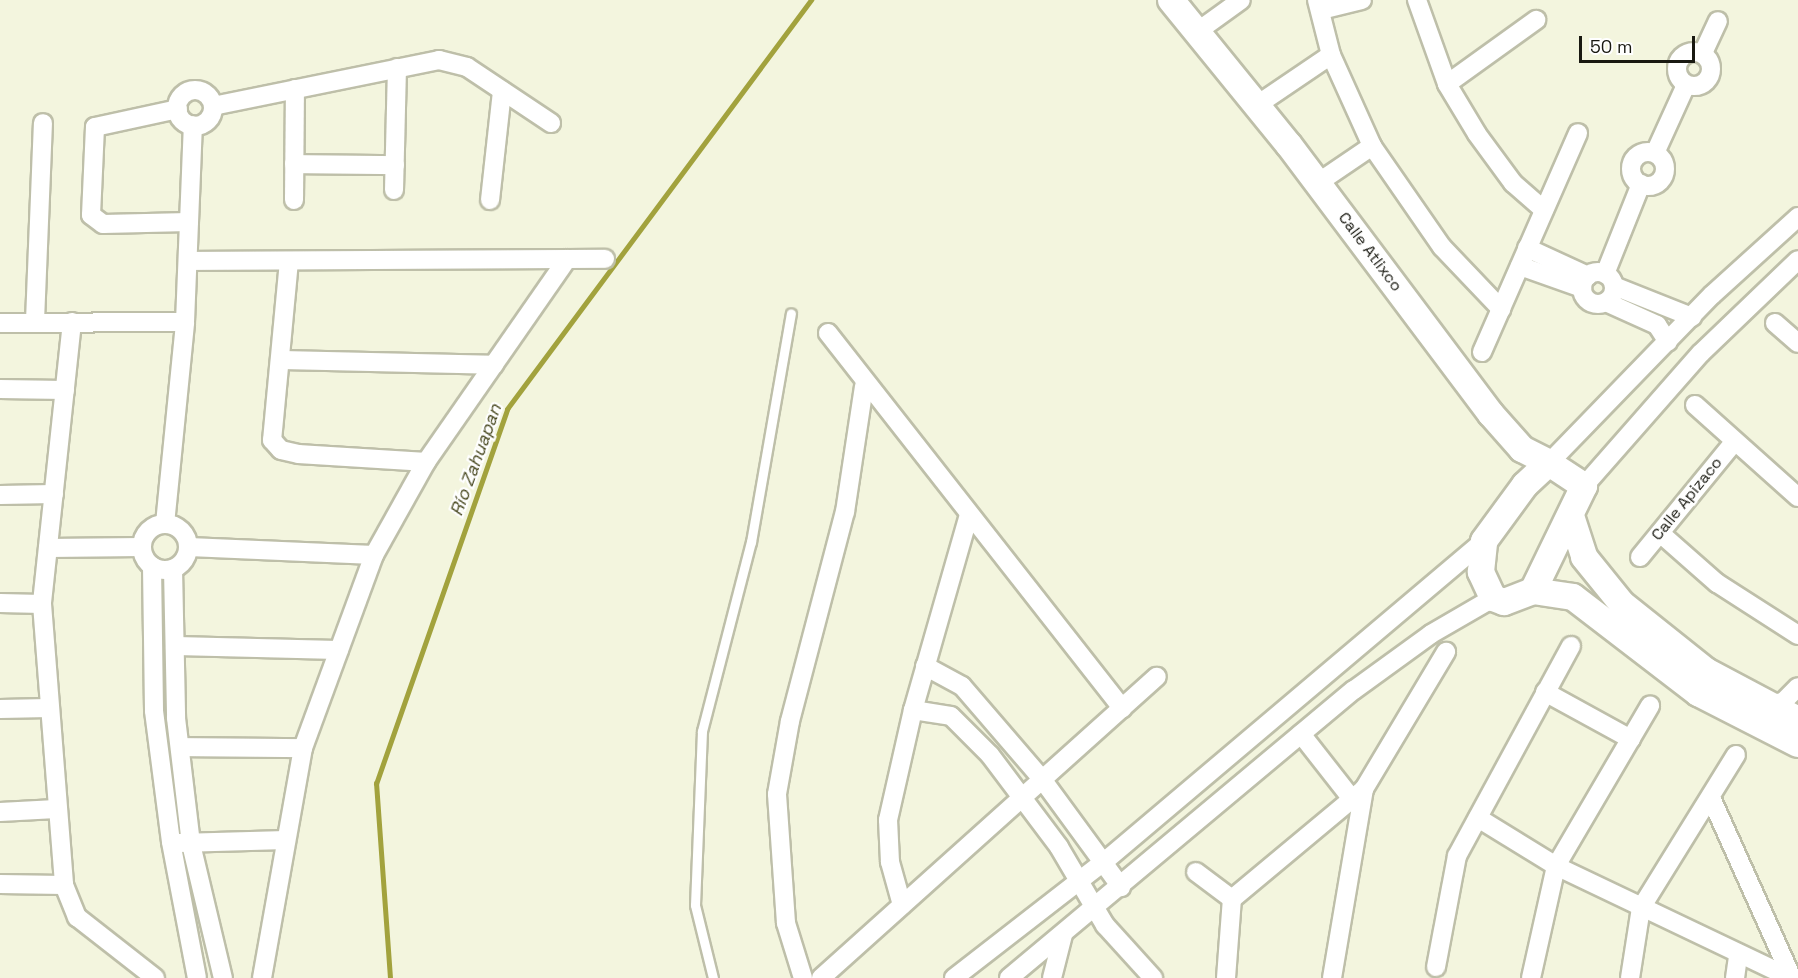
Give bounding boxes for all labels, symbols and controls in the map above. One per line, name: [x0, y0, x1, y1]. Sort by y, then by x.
scale bar: [1582, 24, 1698, 62]
text: 50 m: [1590, 35, 1632, 58]
street label: Calle Atlixco: [1334, 209, 1406, 295]
water label: Río Zahuapan: [446, 401, 506, 519]
street label: Calle Apizaco: [1647, 453, 1727, 545]

